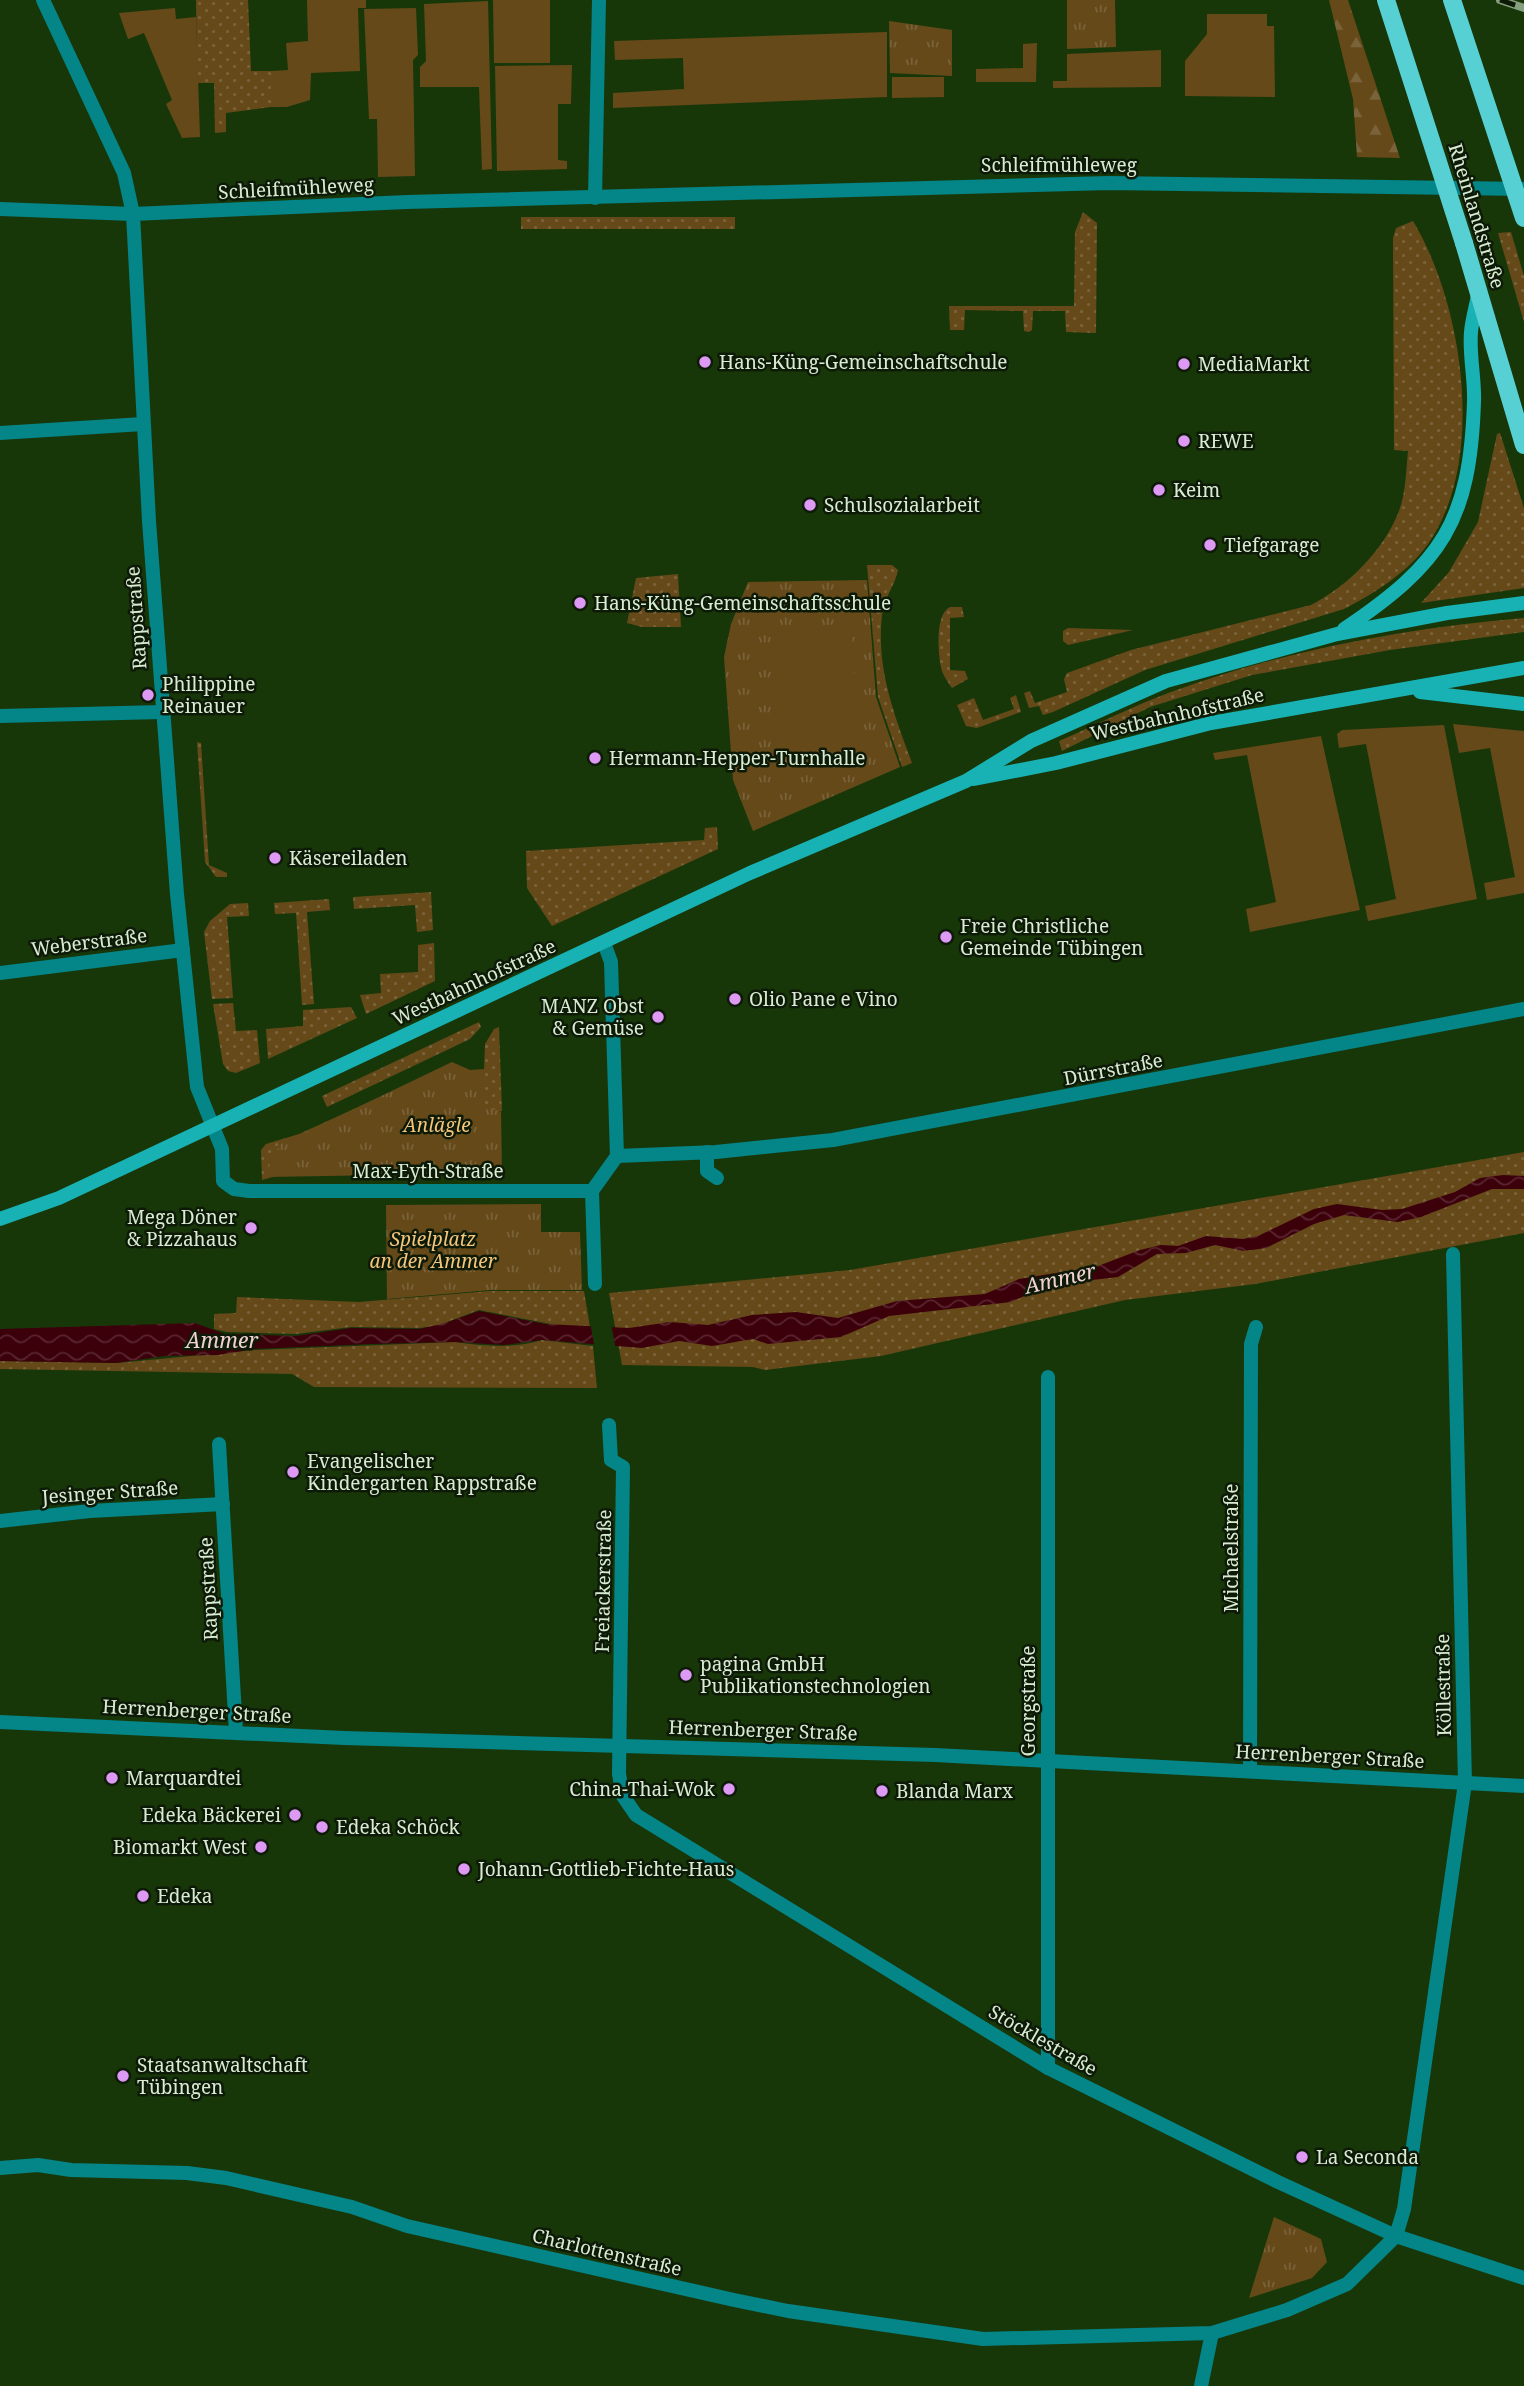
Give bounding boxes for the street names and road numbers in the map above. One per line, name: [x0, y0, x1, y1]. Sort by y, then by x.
street label: Rheinlandstraße: [1443, 140, 1511, 292]
street label: Schleifmühleweg: [981, 152, 1137, 178]
street label: Schleifmühleweg: [218, 171, 374, 205]
street label: Rappstraße: [119, 565, 153, 671]
street label: Westbahnhofstraße: [1087, 681, 1267, 747]
street label: Weberstraße: [30, 922, 148, 962]
street label: Westbahnhofstraße: [388, 933, 560, 1031]
street label: Dürrstraße: [1061, 1047, 1165, 1091]
street label: Max-Eyth-Straße: [352, 1158, 504, 1184]
street label: Jesinger Straße: [40, 1474, 179, 1510]
street label: Michaelstraße: [1218, 1483, 1244, 1613]
street label: Freiackerstraße: [589, 1509, 617, 1653]
street label: Rappstraße: [192, 1537, 224, 1641]
street label: Köllestraße: [1429, 1633, 1457, 1737]
street label: Georgstraße: [1015, 1646, 1041, 1756]
street label: Herrenberger Straße: [102, 1693, 292, 1729]
street label: Herrenberger Straße: [668, 1714, 858, 1746]
street label: Herrenberger Straße: [1235, 1738, 1425, 1774]
street label: Stöcklestraße: [984, 1998, 1102, 2082]
street label: Charlottenstraße: [530, 2222, 684, 2282]

